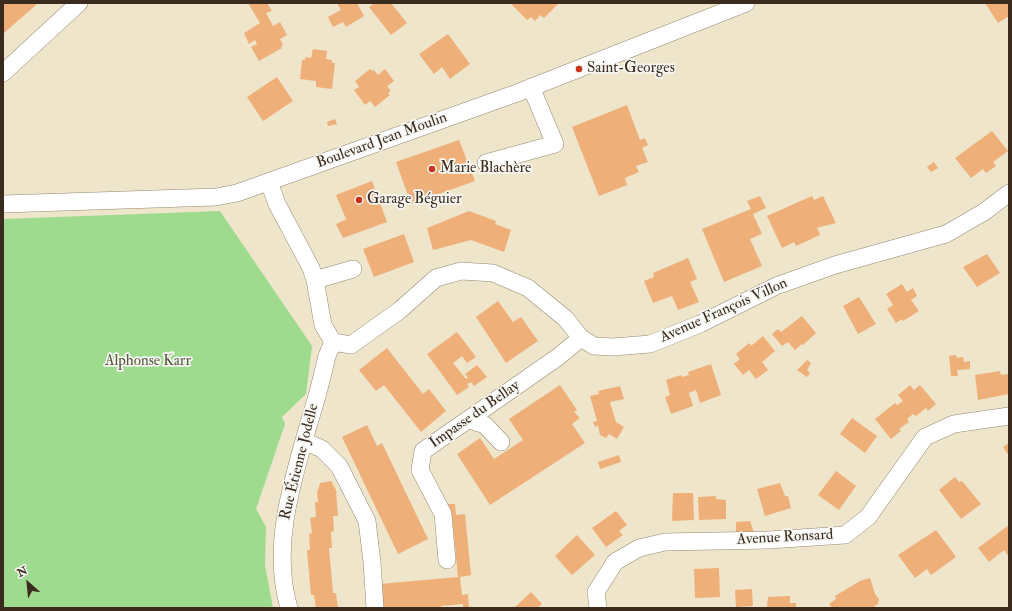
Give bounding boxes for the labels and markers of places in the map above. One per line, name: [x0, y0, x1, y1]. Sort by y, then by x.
place label: Saint-Georges: [587, 60, 675, 78]
marker: Saint-Georges: [574, 64, 584, 74]
place label: Marie Blachère: [440, 160, 531, 178]
marker: Marie Blachère: [427, 164, 437, 174]
place label: Garage Béguier: [367, 191, 461, 209]
marker: Garage Béguier: [354, 195, 364, 205]

